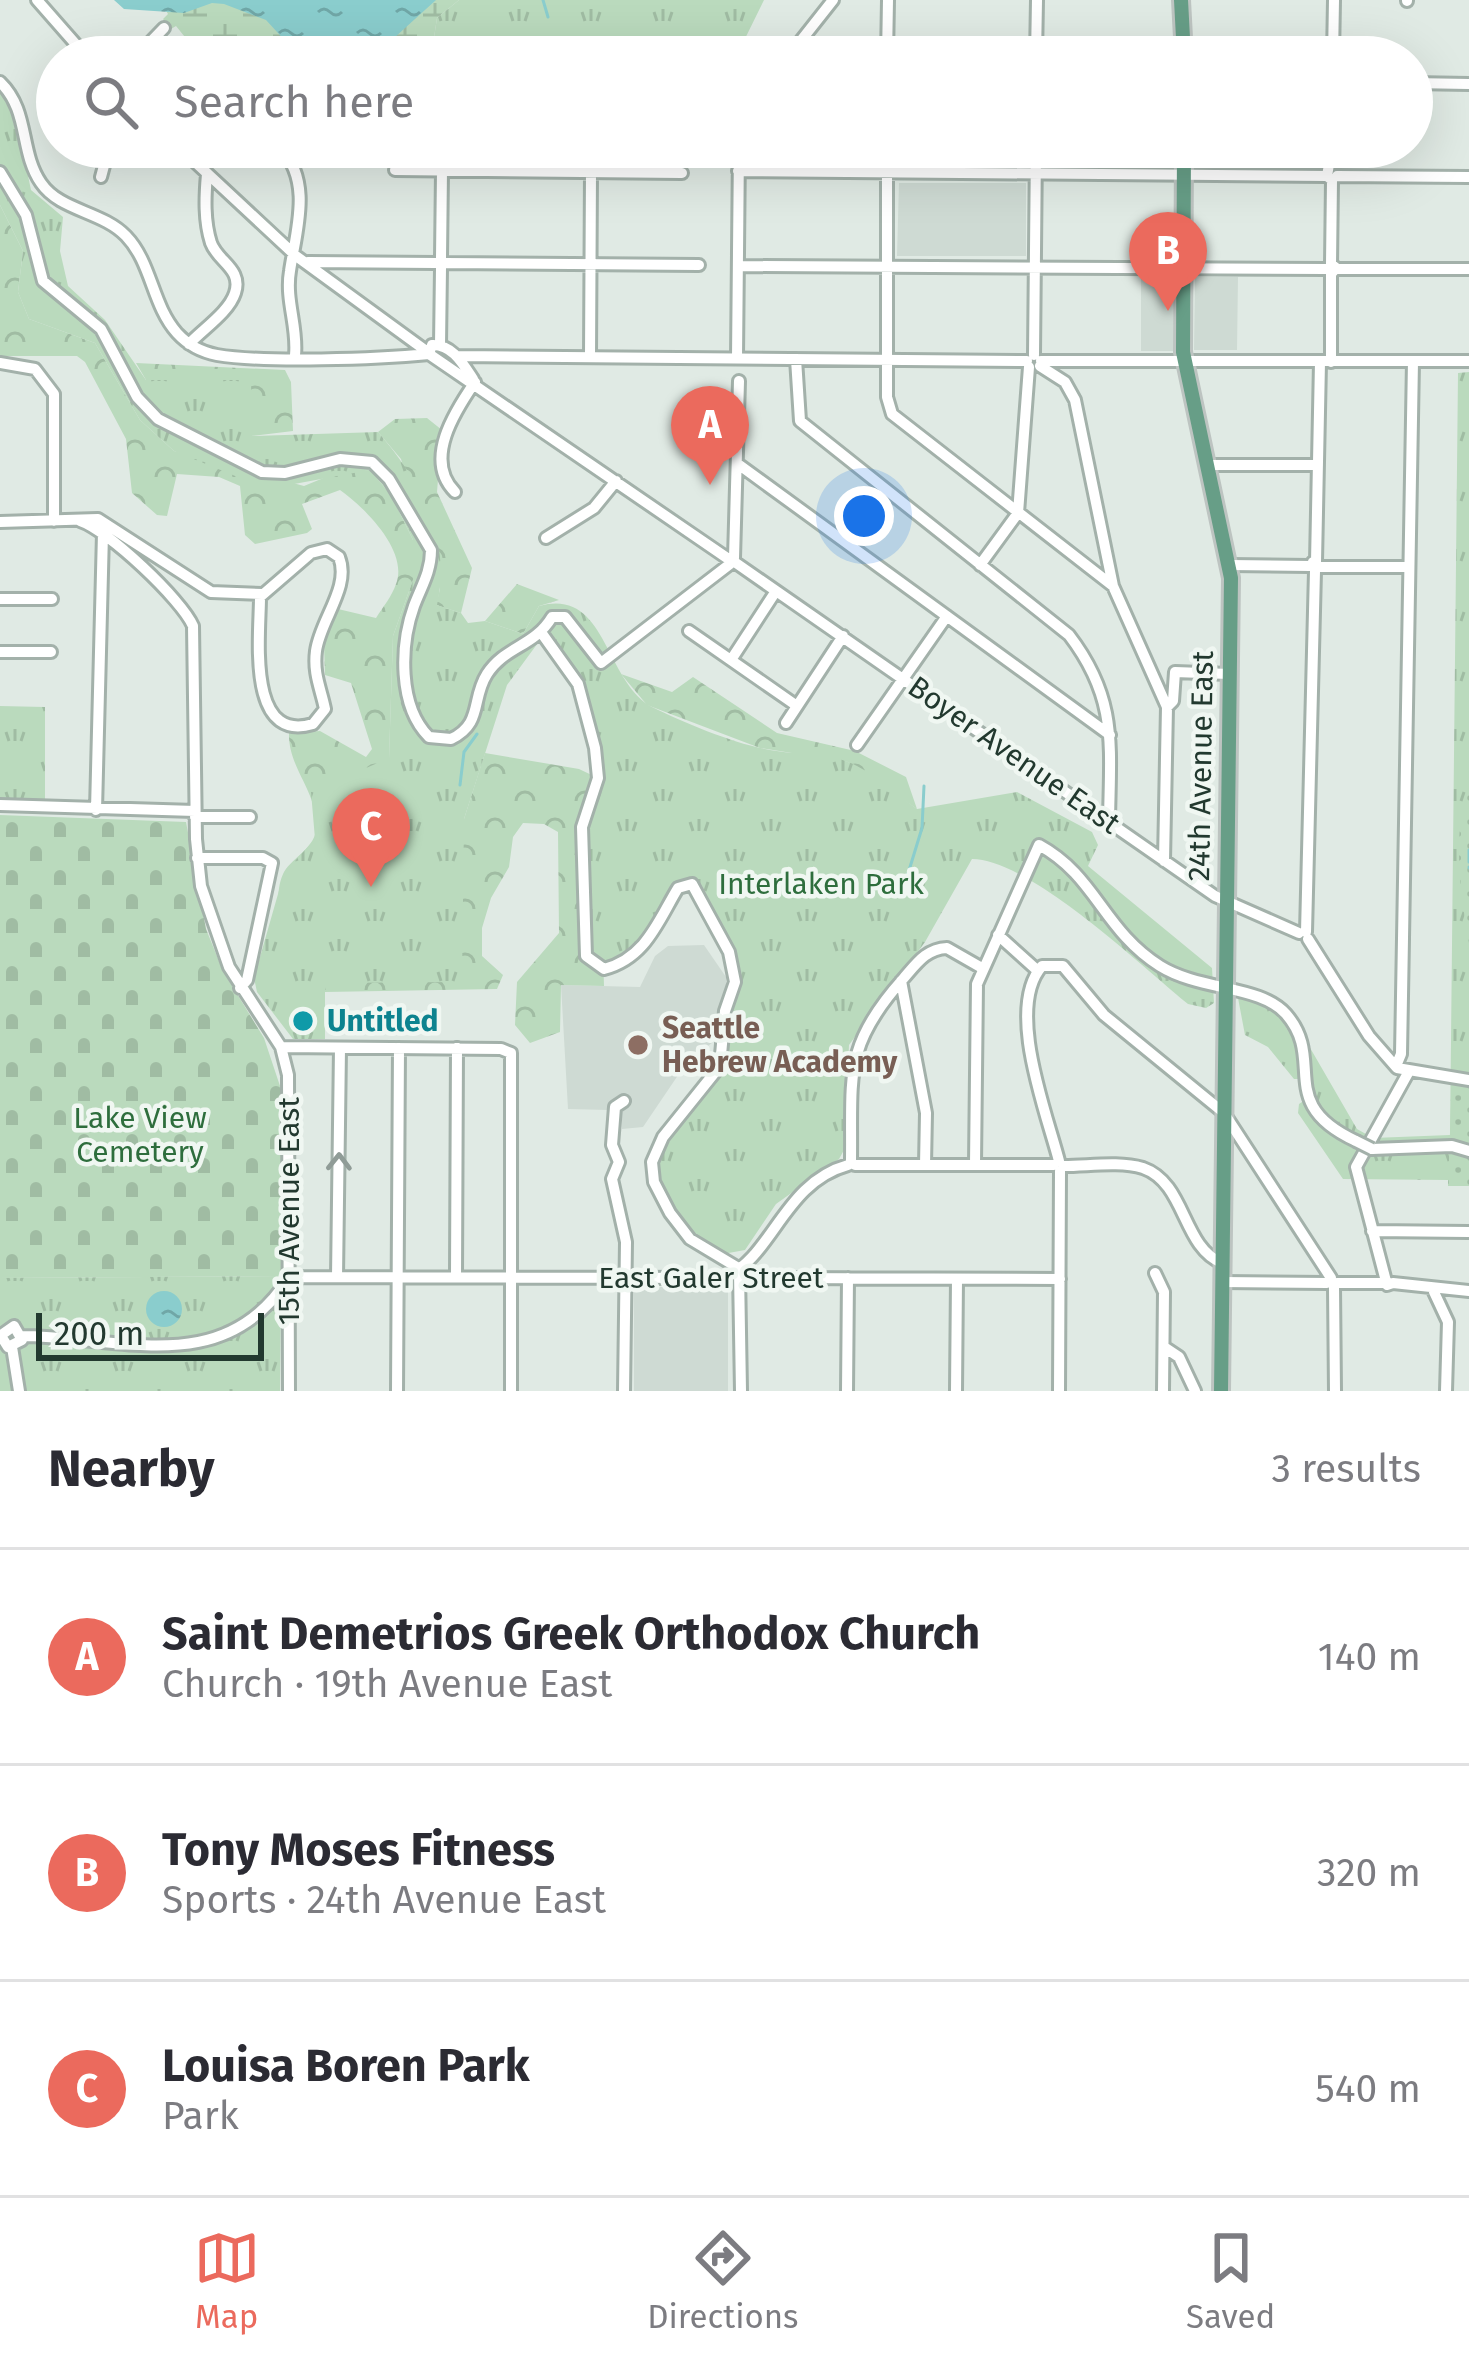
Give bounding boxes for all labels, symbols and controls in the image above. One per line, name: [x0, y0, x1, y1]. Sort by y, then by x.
search box: [36, 36, 1433, 168]
icon: search: [78, 69, 144, 135]
text: Search here: [174, 75, 414, 129]
pin: B: [1129, 212, 1207, 311]
pin: A: [671, 386, 749, 485]
your location: [834, 486, 894, 546]
street label: 24th Avenue East: [1181, 650, 1221, 882]
street label: Boyer Avenue East: [901, 668, 1127, 842]
pin: C: [332, 788, 410, 887]
park label: Interlaken Park: [718, 866, 924, 902]
place label: Untitled: [327, 1003, 438, 1039]
marker: Untitled: [290, 1008, 316, 1034]
place label: Seattle Hebrew Academy: [662, 1010, 898, 1080]
marker: Seattle Hebrew Academy: [625, 1032, 651, 1058]
street label: 15th Avenue East: [271, 1097, 307, 1325]
park label: Lake View Cemetery: [73, 1100, 207, 1170]
one-way arrow: [325, 1152, 351, 1171]
street label: East Galer Street: [598, 1260, 824, 1296]
scale bar: [36, 1307, 264, 1360]
text: 200 m: [54, 1314, 144, 1354]
text: Nearby: [48, 1438, 214, 1500]
text: 3 results: [1271, 1446, 1421, 1492]
text: Saint Demetrios Greek Orthodox Church: [162, 1607, 980, 1661]
text: A: [75, 1634, 99, 1680]
text: 140 m: [1318, 1634, 1421, 1680]
text: Church · 19th Avenue East: [162, 1661, 612, 1707]
text: Tony Moses Fitness: [162, 1823, 555, 1877]
text: B: [75, 1850, 99, 1896]
text: 320 m: [1317, 1850, 1421, 1896]
text: Sports · 24th Avenue East: [162, 1877, 606, 1923]
text: Louisa Boren Park: [162, 2039, 530, 2093]
text: C: [76, 2066, 98, 2112]
text: 540 m: [1315, 2066, 1421, 2112]
text: Park: [162, 2093, 239, 2139]
tab: Map: [194, 2225, 260, 2337]
tab: Directions: [647, 2225, 799, 2337]
tab: Saved: [1186, 2225, 1275, 2337]

